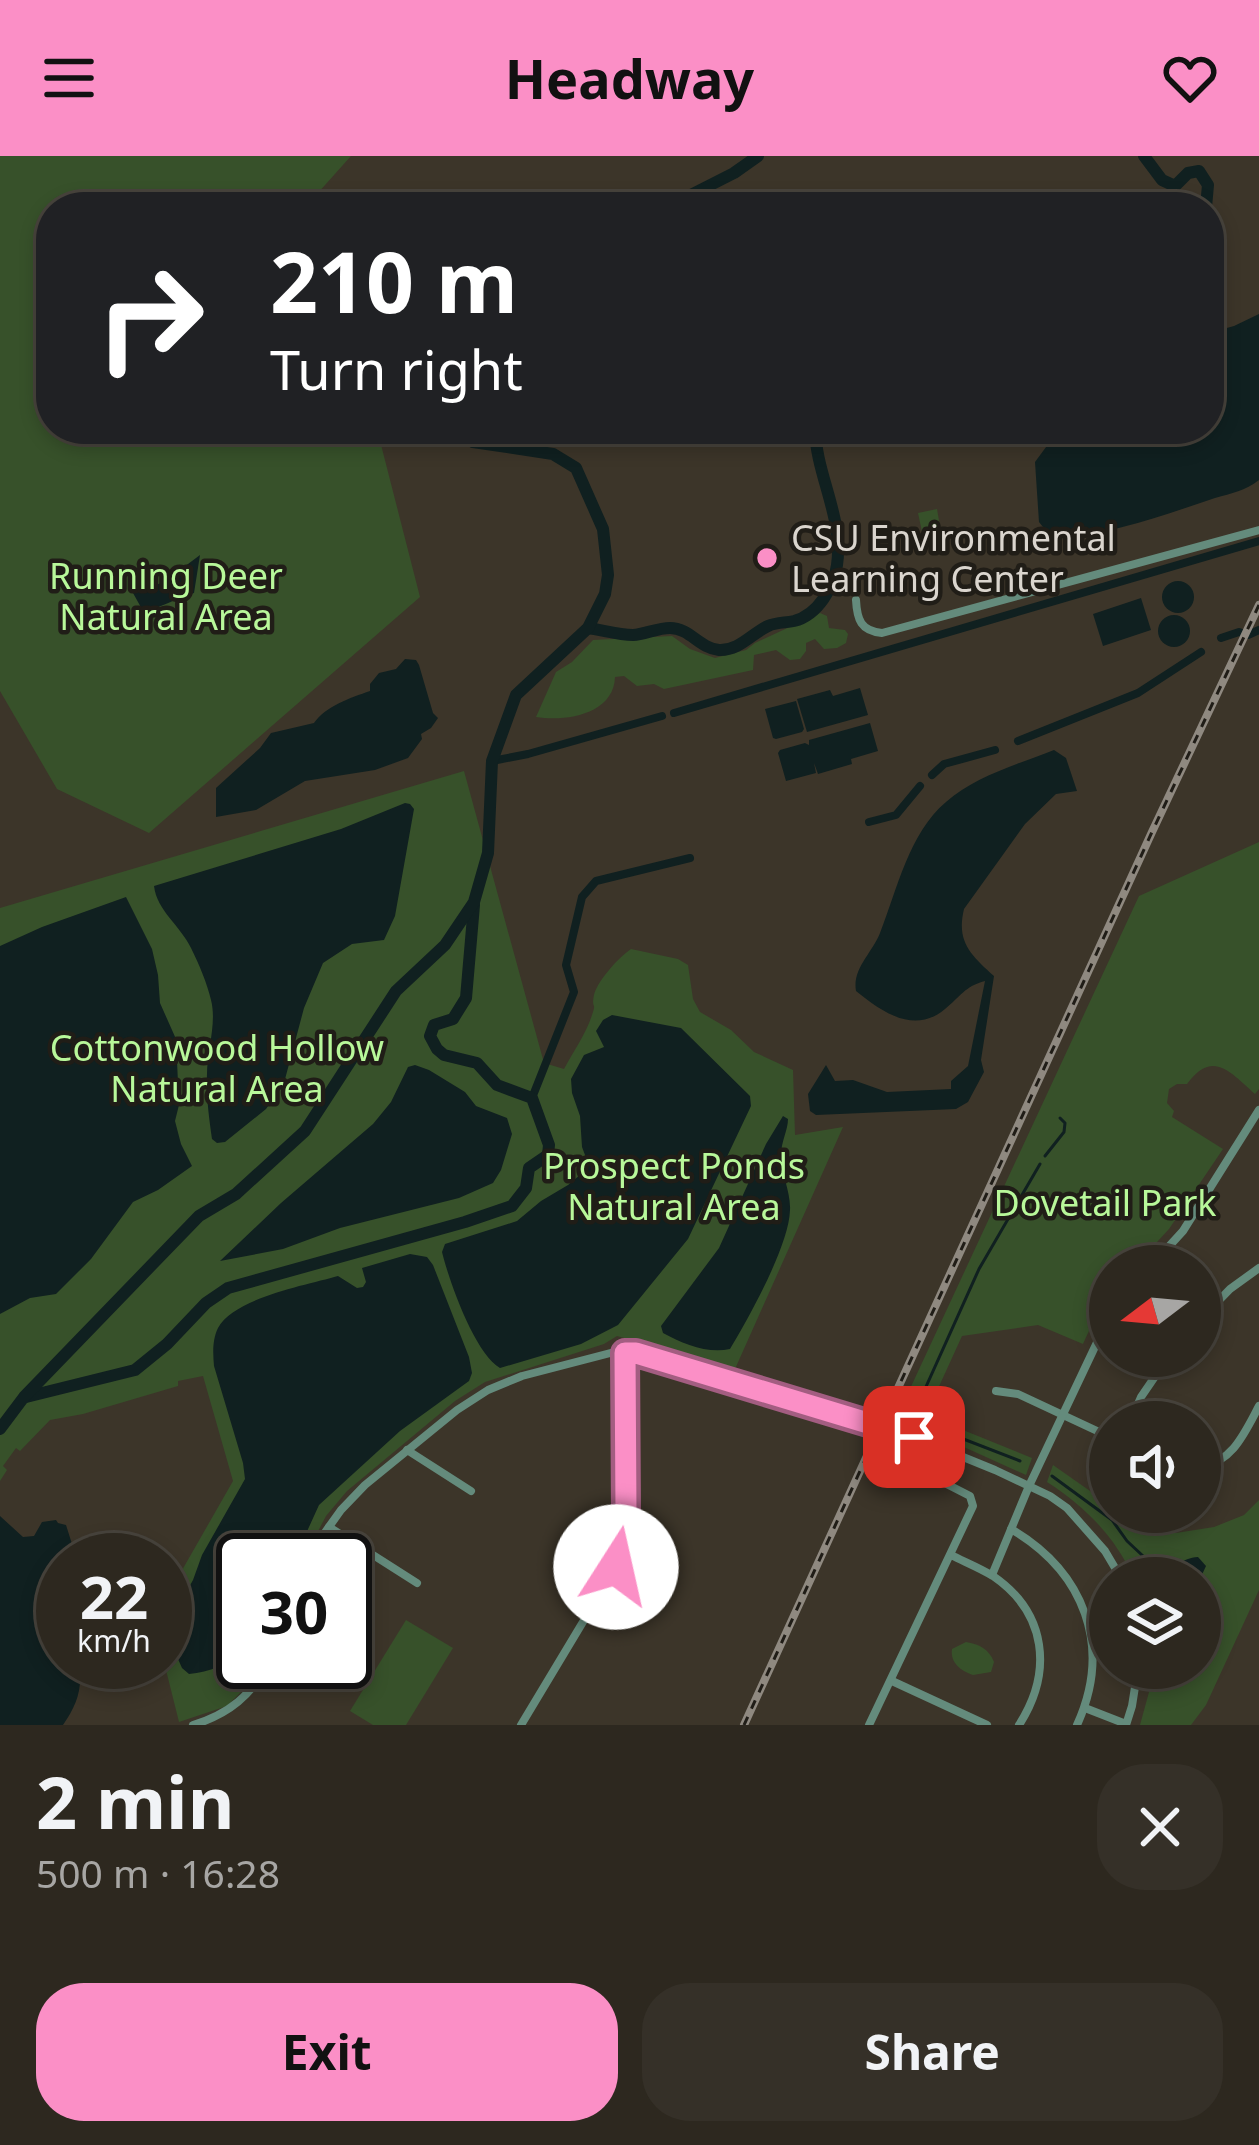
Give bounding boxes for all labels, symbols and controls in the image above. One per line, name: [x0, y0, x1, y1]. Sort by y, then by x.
text: Headway: [505, 41, 754, 115]
icon: menu: [36, 45, 102, 111]
icon: heart: [1157, 45, 1223, 111]
text: 210 m: [270, 223, 518, 338]
icon: right: [72, 240, 228, 396]
text: Turn right: [270, 332, 523, 406]
place label: CSU Environmental Learning Center: [791, 513, 1116, 603]
marker: CSU Environmental Learning Center: [754, 545, 780, 571]
park label: Running Deer Natural Area: [49, 551, 283, 641]
park label: Cottonwood Hollow Natural Area: [50, 1023, 384, 1113]
park label: Prospect Ponds Natural Area: [543, 1141, 805, 1231]
park label: Dovetail Park: [993, 1178, 1217, 1227]
north arrow: [1089, 1245, 1221, 1377]
map controls: [1089, 1245, 1221, 1689]
pin: [863, 1386, 965, 1488]
button: sound: [1089, 1401, 1221, 1533]
icon: arrive: [881, 1404, 947, 1470]
position arrow: [553, 1504, 679, 1630]
speed limit sign: 30: [216, 1533, 372, 1689]
text: 22: [80, 1555, 148, 1637]
button: layers: [1089, 1557, 1221, 1689]
text: km/h: [77, 1620, 151, 1661]
text: 2 min: [36, 1752, 234, 1850]
button: close: [1097, 1764, 1223, 1890]
text: 500 m · 16:28: [36, 1846, 280, 1899]
button: Exit: [36, 1983, 618, 2121]
button: Share: [642, 1983, 1223, 2121]

